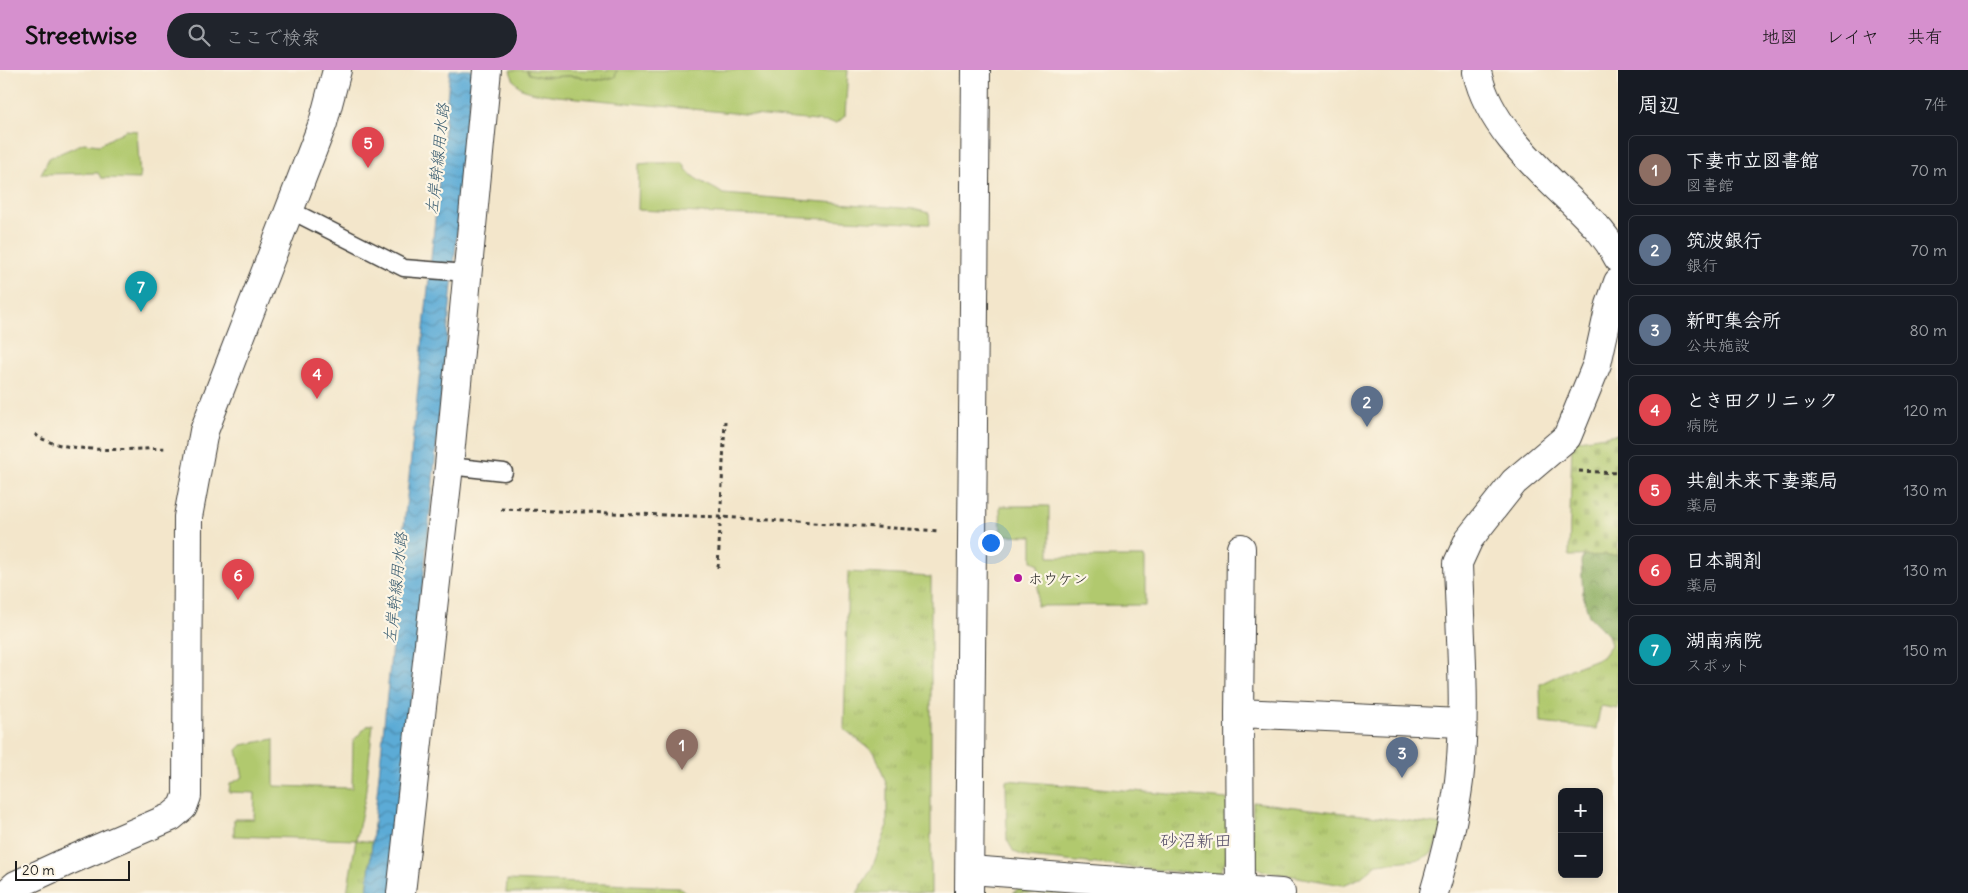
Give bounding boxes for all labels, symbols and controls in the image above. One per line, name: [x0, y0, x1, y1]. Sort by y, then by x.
search box: [167, 13, 517, 58]
text: Streetwise: [25, 20, 137, 50]
icon: search: [185, 21, 213, 49]
text: ここで検索: [225, 25, 320, 49]
text: 地図: [1762, 25, 1798, 48]
text: レイヤ: [1826, 25, 1879, 48]
text: 共有: [1907, 25, 1943, 48]
text: 周辺: [1638, 91, 1680, 118]
text: 7件: [1924, 94, 1948, 114]
water label: 左岸幹線用水路: [421, 101, 453, 216]
pin: 5: [352, 127, 384, 168]
text: 下妻市立図書館: [1686, 148, 1819, 172]
text: 1: [1652, 160, 1658, 180]
text: 70 m: [1911, 160, 1947, 180]
text: 図書館: [1686, 175, 1734, 195]
text: 筑波銀行: [1686, 228, 1762, 252]
text: 2: [1651, 240, 1659, 260]
text: 70 m: [1911, 240, 1947, 260]
text: 銀行: [1686, 255, 1718, 275]
pin: 7: [125, 271, 157, 312]
text: 新町集会所: [1686, 308, 1781, 332]
text: 3: [1650, 320, 1660, 340]
text: 80 m: [1909, 320, 1947, 340]
text: 公共施設: [1686, 335, 1750, 355]
pin: 4: [301, 358, 333, 399]
pin: 2: [1351, 386, 1383, 427]
text: とき田クリニック: [1686, 388, 1838, 412]
text: 4: [1650, 400, 1660, 420]
text: 120 m: [1904, 400, 1947, 420]
text: 病院: [1686, 415, 1718, 435]
text: 共創未来下妻薬局: [1686, 468, 1838, 492]
text: 5: [1650, 480, 1660, 500]
text: 130 m: [1903, 480, 1947, 500]
text: 薬局: [1686, 495, 1718, 515]
water label: 左岸幹線用水路: [379, 530, 411, 645]
your location: [978, 530, 1004, 556]
text: 日本調剤: [1686, 548, 1762, 572]
pin: 6: [222, 559, 254, 600]
text: 6: [1650, 560, 1660, 580]
text: 130 m: [1903, 560, 1947, 580]
place label: ホウケン: [1028, 569, 1088, 588]
marker: ホウケン: [1012, 572, 1024, 584]
text: 薬局: [1686, 575, 1718, 595]
text: 湖南病院: [1686, 628, 1762, 652]
text: 7: [1651, 640, 1659, 660]
text: 150 m: [1903, 640, 1947, 660]
text: スポット: [1686, 655, 1750, 675]
pin: 1: [666, 729, 698, 770]
pin: 3: [1386, 737, 1418, 778]
map controls: [1558, 788, 1603, 878]
button: +: [1558, 788, 1603, 833]
district label: 砂沼新田: [1160, 829, 1232, 852]
button: −: [1558, 833, 1603, 878]
scale bar: [15, 858, 130, 881]
text: 20 m: [22, 861, 55, 879]

